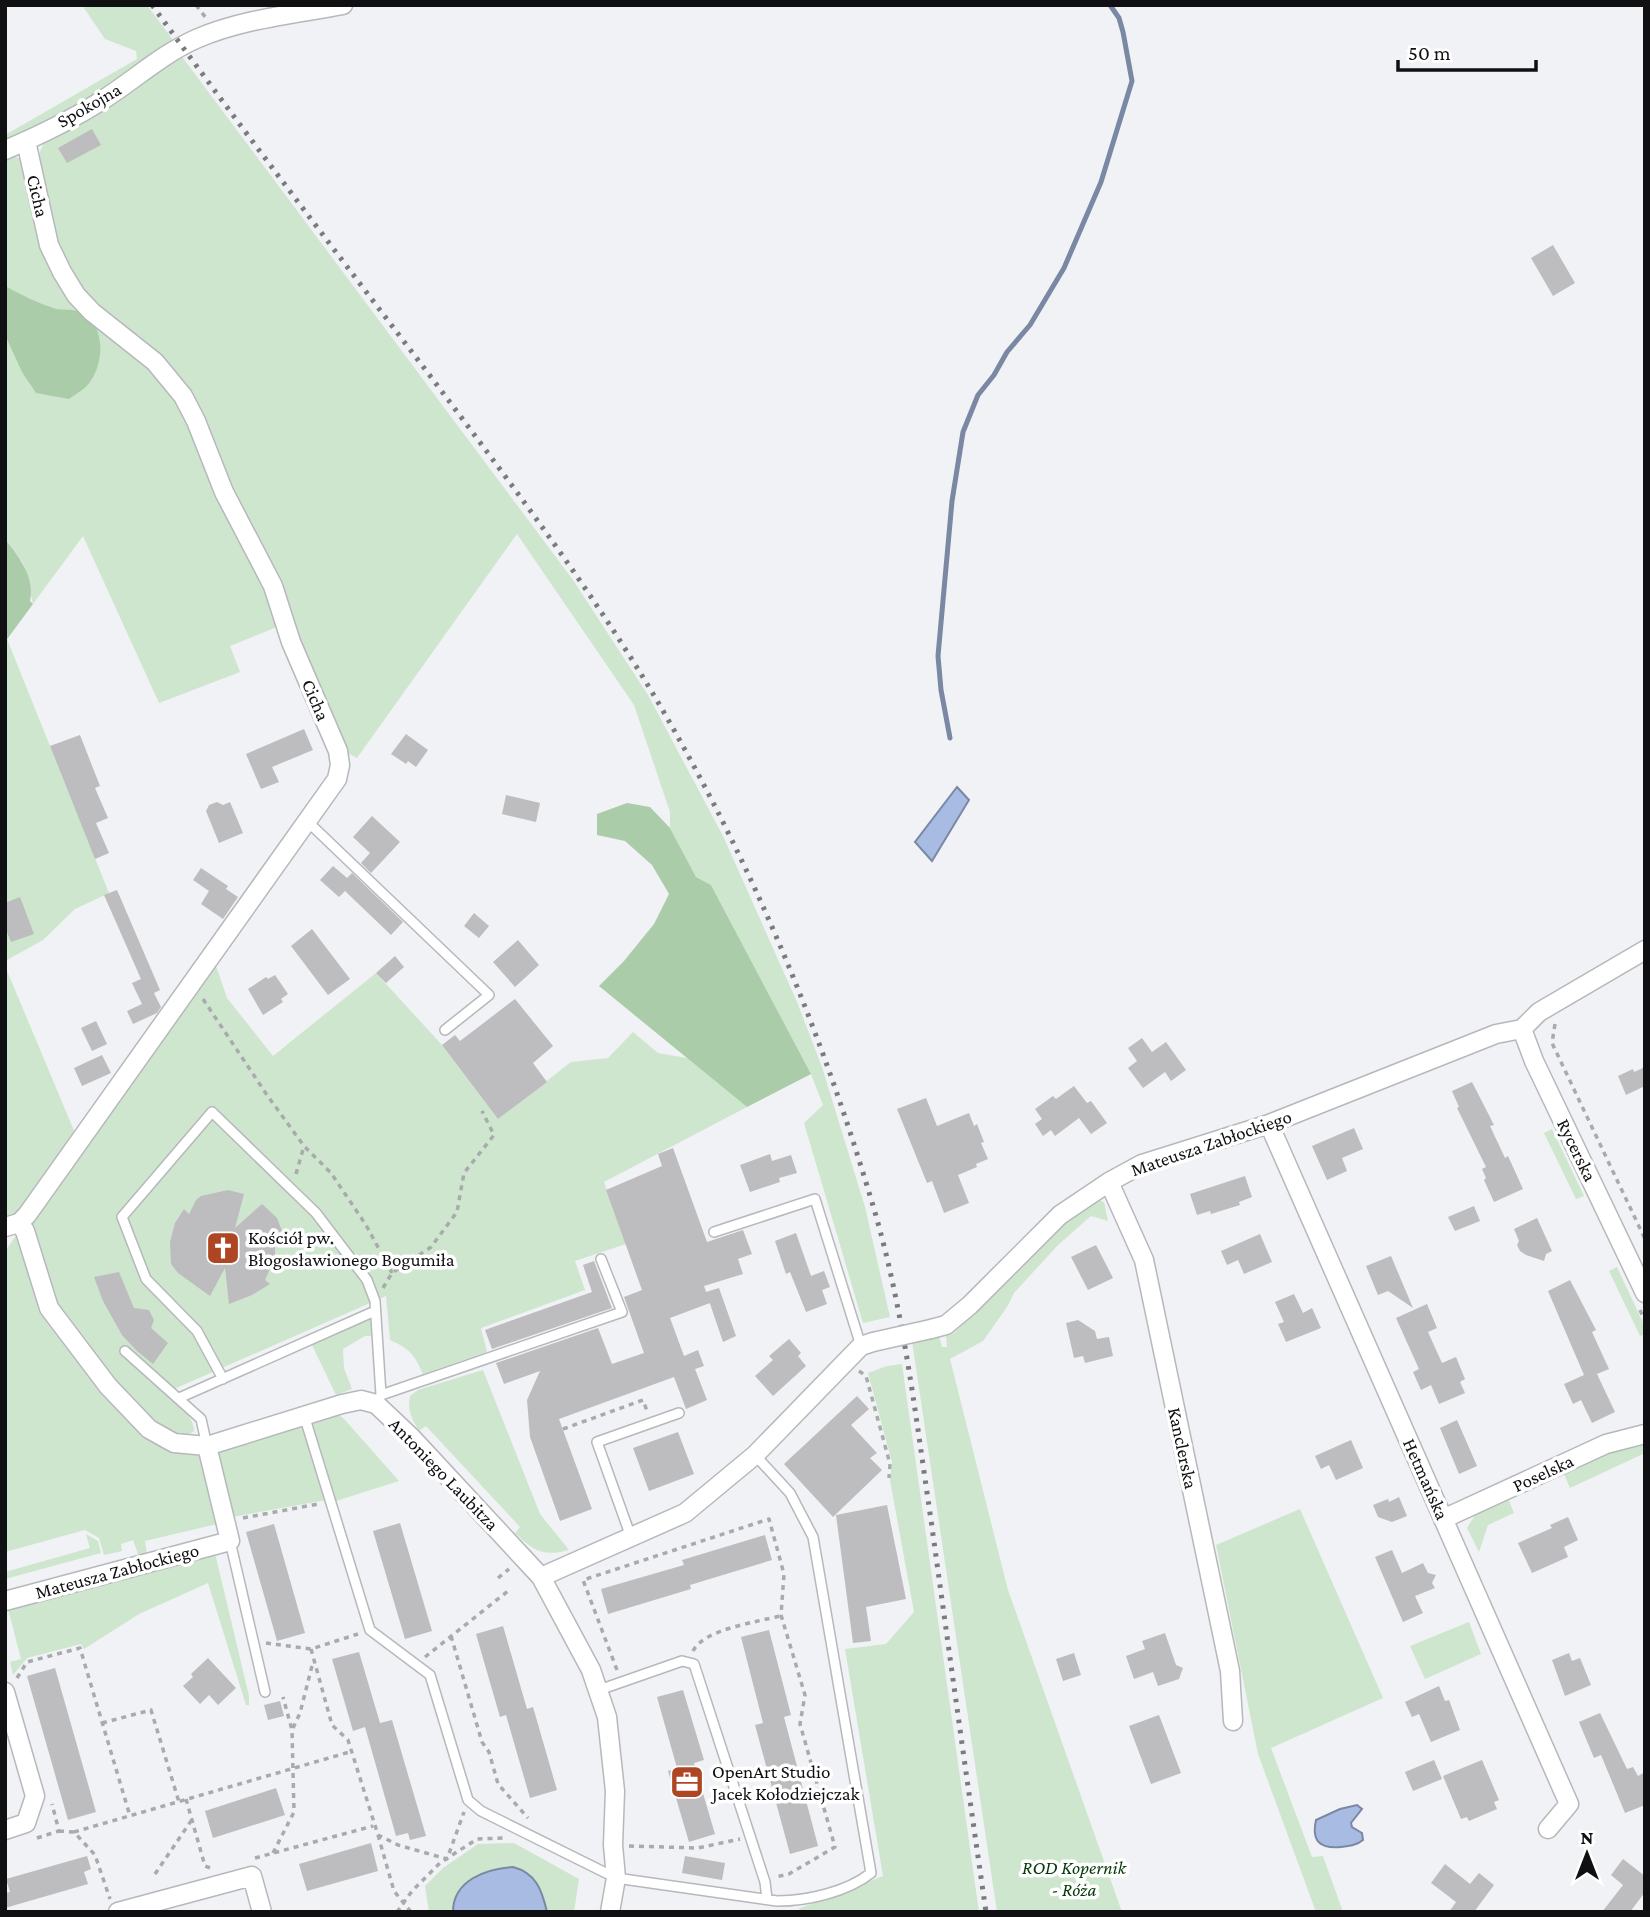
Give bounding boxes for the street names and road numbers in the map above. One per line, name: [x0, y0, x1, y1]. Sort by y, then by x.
street label: Spokojna: [53, 78, 125, 133]
street label: Cicha: [23, 173, 53, 219]
street label: Cicha: [298, 676, 334, 724]
street label: Mateusza Zabłockiego: [1128, 1106, 1294, 1180]
street label: Rycerska: [1553, 1115, 1601, 1185]
street label: Kanclerska: [1164, 1405, 1202, 1491]
street label: Antoniego Laubitza: [385, 1413, 503, 1535]
street label: Hetmańska: [1399, 1435, 1453, 1523]
street label: Poselska: [1509, 1450, 1577, 1496]
street label: Mateusza Zabłockiego: [33, 1539, 201, 1603]

